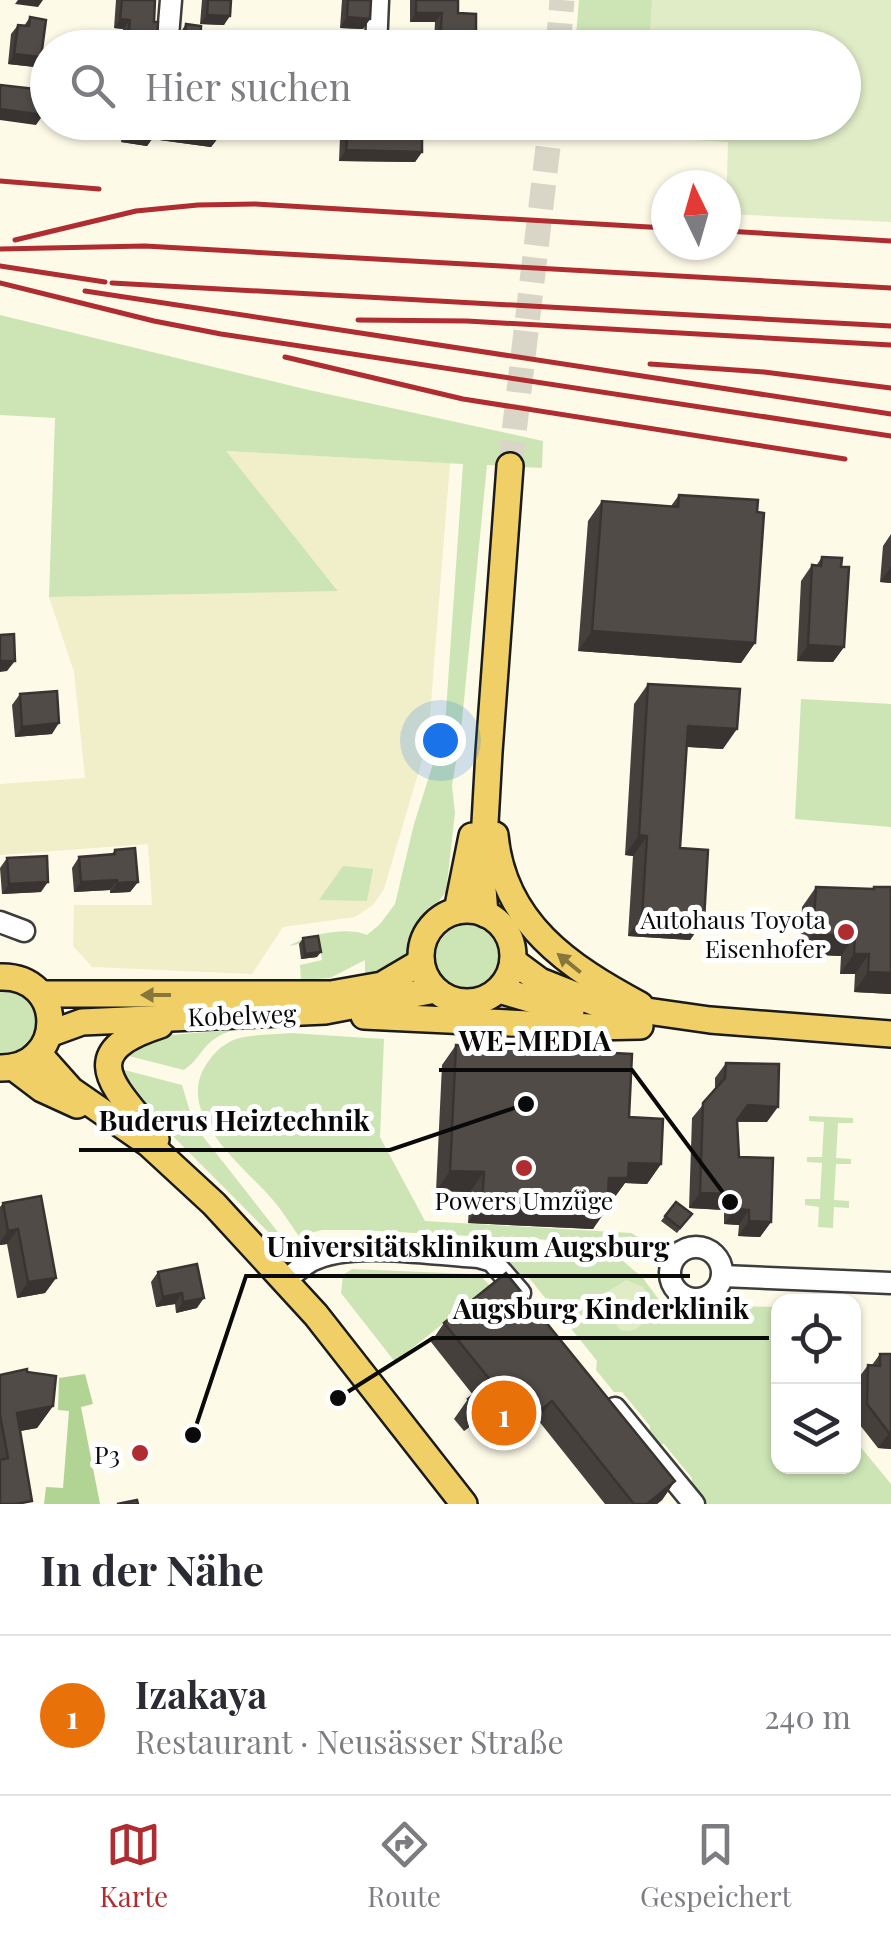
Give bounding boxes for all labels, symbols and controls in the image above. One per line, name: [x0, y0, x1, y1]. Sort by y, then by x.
search box: [30, 30, 861, 140]
icon: search: [65, 58, 120, 113]
text: Hier suchen: [145, 60, 352, 111]
north arrow: [651, 170, 741, 260]
your location: [415, 715, 466, 766]
place label: Autohaus Toyota Eisenhofer: [639, 902, 827, 964]
marker: Autohaus Toyota Eisenhofer: [835, 921, 857, 943]
one-way arrow: [557, 953, 582, 974]
one-way arrow: [139, 988, 171, 1004]
street label: Kobelweg: [187, 996, 298, 1032]
callout: WE-MEDIA: [439, 1012, 632, 1070]
text: WE-MEDIA: [458, 1021, 612, 1058]
callout: Buderus Heiztechnik: [79, 1092, 390, 1150]
text: Buderus Heiztechnik: [98, 1101, 370, 1138]
marker: Powers Umzüge: [513, 1157, 535, 1179]
place label: Powers Umzüge: [435, 1183, 613, 1216]
callout: Universitätsklinikum Augsburg: [246, 1218, 690, 1276]
text: Universitätsklinikum Augsburg: [267, 1227, 670, 1264]
callout: Augsburg Kinderklinik: [433, 1280, 769, 1338]
text: Augsburg Kinderklinik: [452, 1289, 750, 1326]
map controls: [771, 1294, 861, 1474]
button: locate: [771, 1294, 861, 1384]
pin: 1: [472, 1376, 536, 1450]
button: layers: [771, 1384, 861, 1474]
place label: P3: [94, 1437, 120, 1470]
marker: P3: [129, 1442, 151, 1464]
text: In der Nähe: [40, 1541, 264, 1597]
text: Izakaya: [135, 1668, 267, 1719]
text: 1: [66, 1694, 79, 1737]
text: 240 m: [764, 1694, 851, 1737]
text: Restaurant · Neusässer Straße: [135, 1719, 564, 1762]
tab: Karte: [99, 1817, 168, 1914]
tab: Route: [367, 1817, 441, 1914]
tab: Gespeichert: [640, 1817, 792, 1914]

